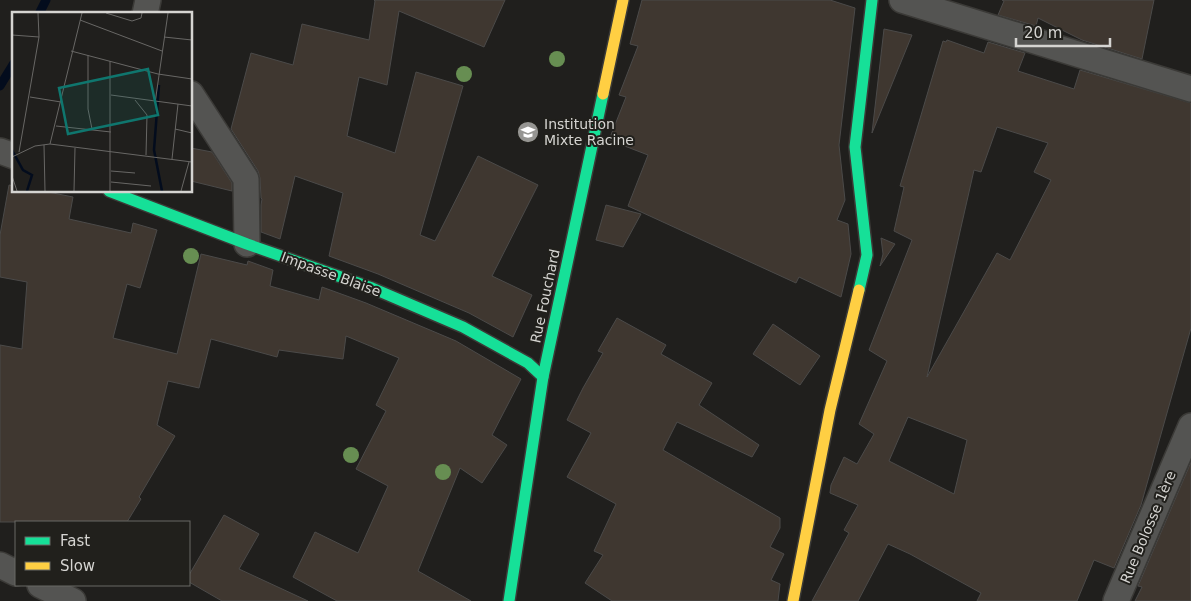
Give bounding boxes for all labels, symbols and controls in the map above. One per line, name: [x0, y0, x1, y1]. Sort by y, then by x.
inset map: [12, 12, 192, 192]
scale bar: [1016, 15, 1110, 47]
text: 20 m: [1024, 24, 1062, 42]
place label: Institution Mixte Racine: [544, 116, 634, 148]
school or university icon: Institution Mixte Racine: [516, 120, 540, 144]
street label: Rue Fouchard: [527, 248, 563, 344]
street label: Impasse Blaise: [279, 249, 383, 299]
street label: Rue Bolosse 1ère: [1117, 468, 1179, 586]
legend: [15, 521, 190, 586]
text: Fast: [60, 532, 90, 550]
text: Slow: [60, 557, 95, 575]

